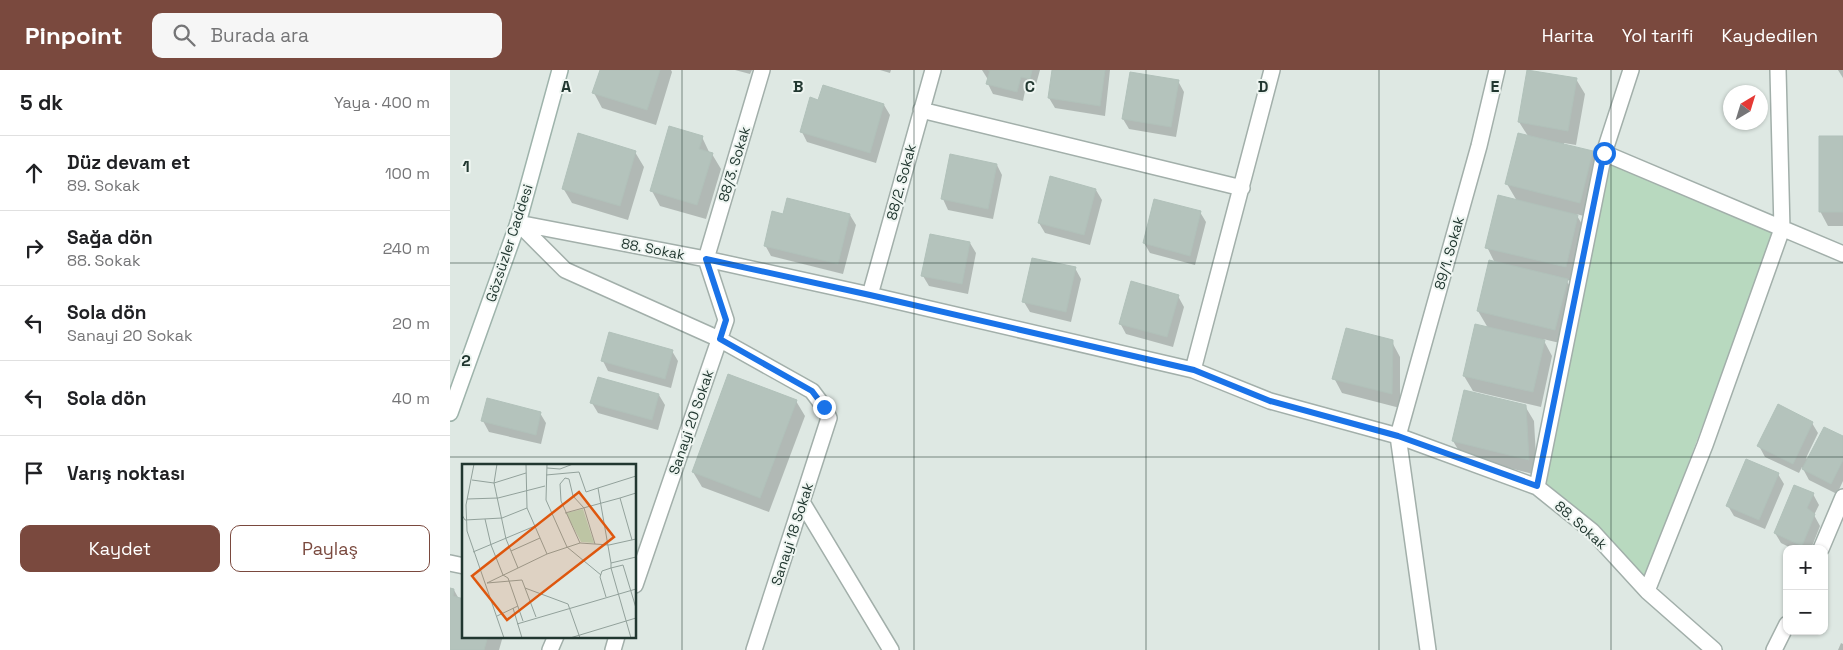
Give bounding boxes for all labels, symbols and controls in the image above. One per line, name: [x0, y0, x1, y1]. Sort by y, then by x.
search box: [152, 13, 502, 58]
text: Pinpoint: [25, 20, 122, 51]
icon: search: [170, 21, 198, 49]
text: Burada ara: [210, 23, 309, 48]
text: Harita: [1542, 24, 1594, 47]
text: Yol tarifi: [1622, 24, 1694, 47]
text: Kaydedilen: [1722, 24, 1818, 47]
text: A: [561, 76, 571, 97]
text: B: [793, 76, 803, 97]
text: C: [1025, 76, 1035, 97]
text: D: [1258, 76, 1268, 97]
text: E: [1491, 76, 1500, 97]
north arrow: [1723, 85, 1768, 130]
text: 5 dk: [20, 89, 63, 116]
text: Yaya · 400 m: [334, 92, 430, 113]
street label: 88/3. Sokak: [714, 124, 754, 204]
street label: 88/2. Sokak: [882, 142, 920, 222]
route start: [1593, 142, 1616, 165]
text: Düz devam et: [67, 150, 190, 175]
text: 1: [462, 156, 470, 177]
icon: ahead: [20, 159, 48, 187]
text: 100 m: [385, 163, 430, 184]
text: 89. Sokak: [67, 175, 140, 196]
street label: Gözsüzler Caddesi: [481, 182, 537, 304]
street label: 89/1. Sokak: [1430, 214, 1468, 292]
text: Sağa dön: [67, 225, 153, 250]
icon: right: [20, 234, 48, 262]
street label: 88. Sokak: [620, 234, 687, 264]
text: 240 m: [383, 238, 430, 259]
text: 88. Sokak: [67, 250, 141, 271]
text: Sola dön: [67, 300, 146, 325]
icon: left: [20, 309, 48, 337]
text: 20 m: [392, 313, 430, 334]
text: Sanayi 20 Sokak: [67, 325, 193, 346]
text: 2: [461, 350, 471, 371]
street label: Sanayi 20 Sokak: [665, 367, 718, 477]
icon: left: [20, 384, 48, 412]
text: Sola dön: [67, 386, 146, 411]
text: 40 m: [392, 388, 430, 409]
route end: [813, 396, 836, 419]
icon: arrive: [20, 459, 48, 487]
text: Varış noktası: [67, 461, 185, 486]
inset map: [462, 464, 636, 638]
street label: Sanayi 18 Sokak: [767, 480, 817, 588]
street label: 88. Sokak: [1551, 497, 1611, 554]
button: Kaydet: [20, 525, 220, 572]
button: Paylaş: [230, 525, 430, 572]
map controls: [1783, 545, 1828, 635]
button: +: [1783, 545, 1828, 590]
button: −: [1783, 590, 1828, 635]

